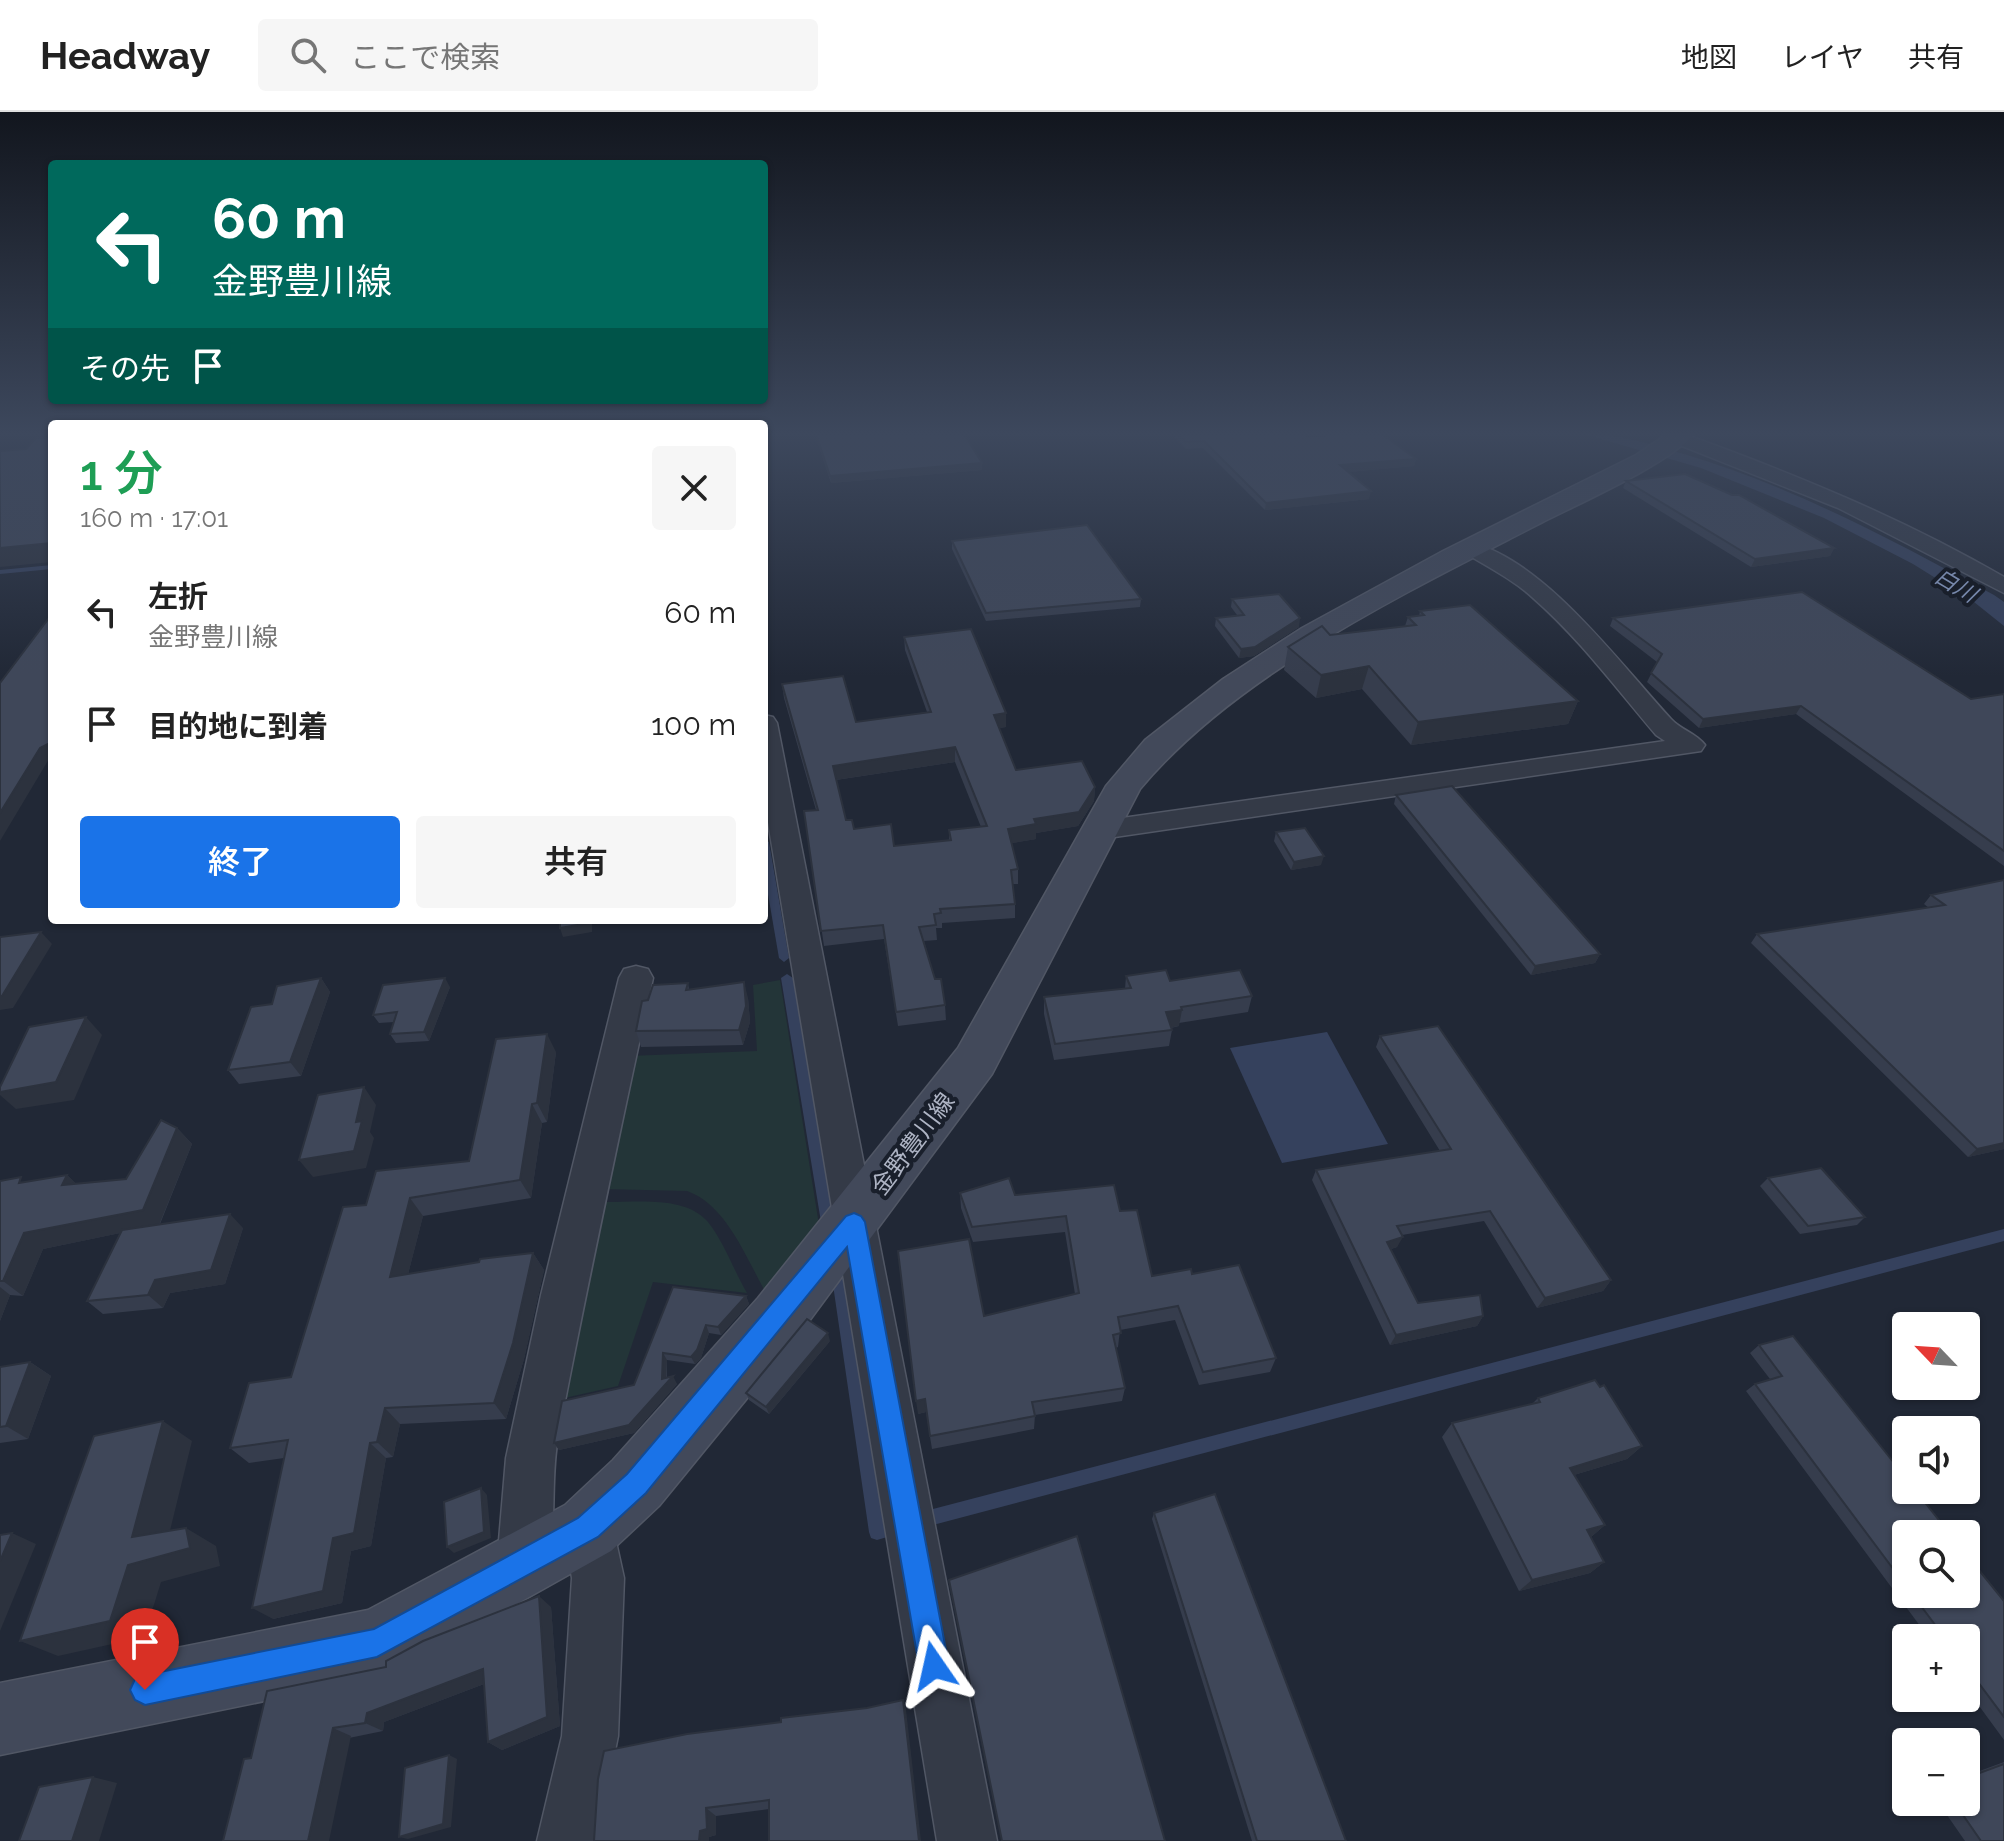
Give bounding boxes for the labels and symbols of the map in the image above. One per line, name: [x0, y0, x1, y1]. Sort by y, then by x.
water label: 白川: [1930, 563, 1983, 609]
street label: 金野豊川線: [865, 1087, 960, 1200]
north arrow: [1892, 1312, 1980, 1400]
pin: [111, 1608, 179, 1690]
position arrow: [892, 1624, 976, 1708]

